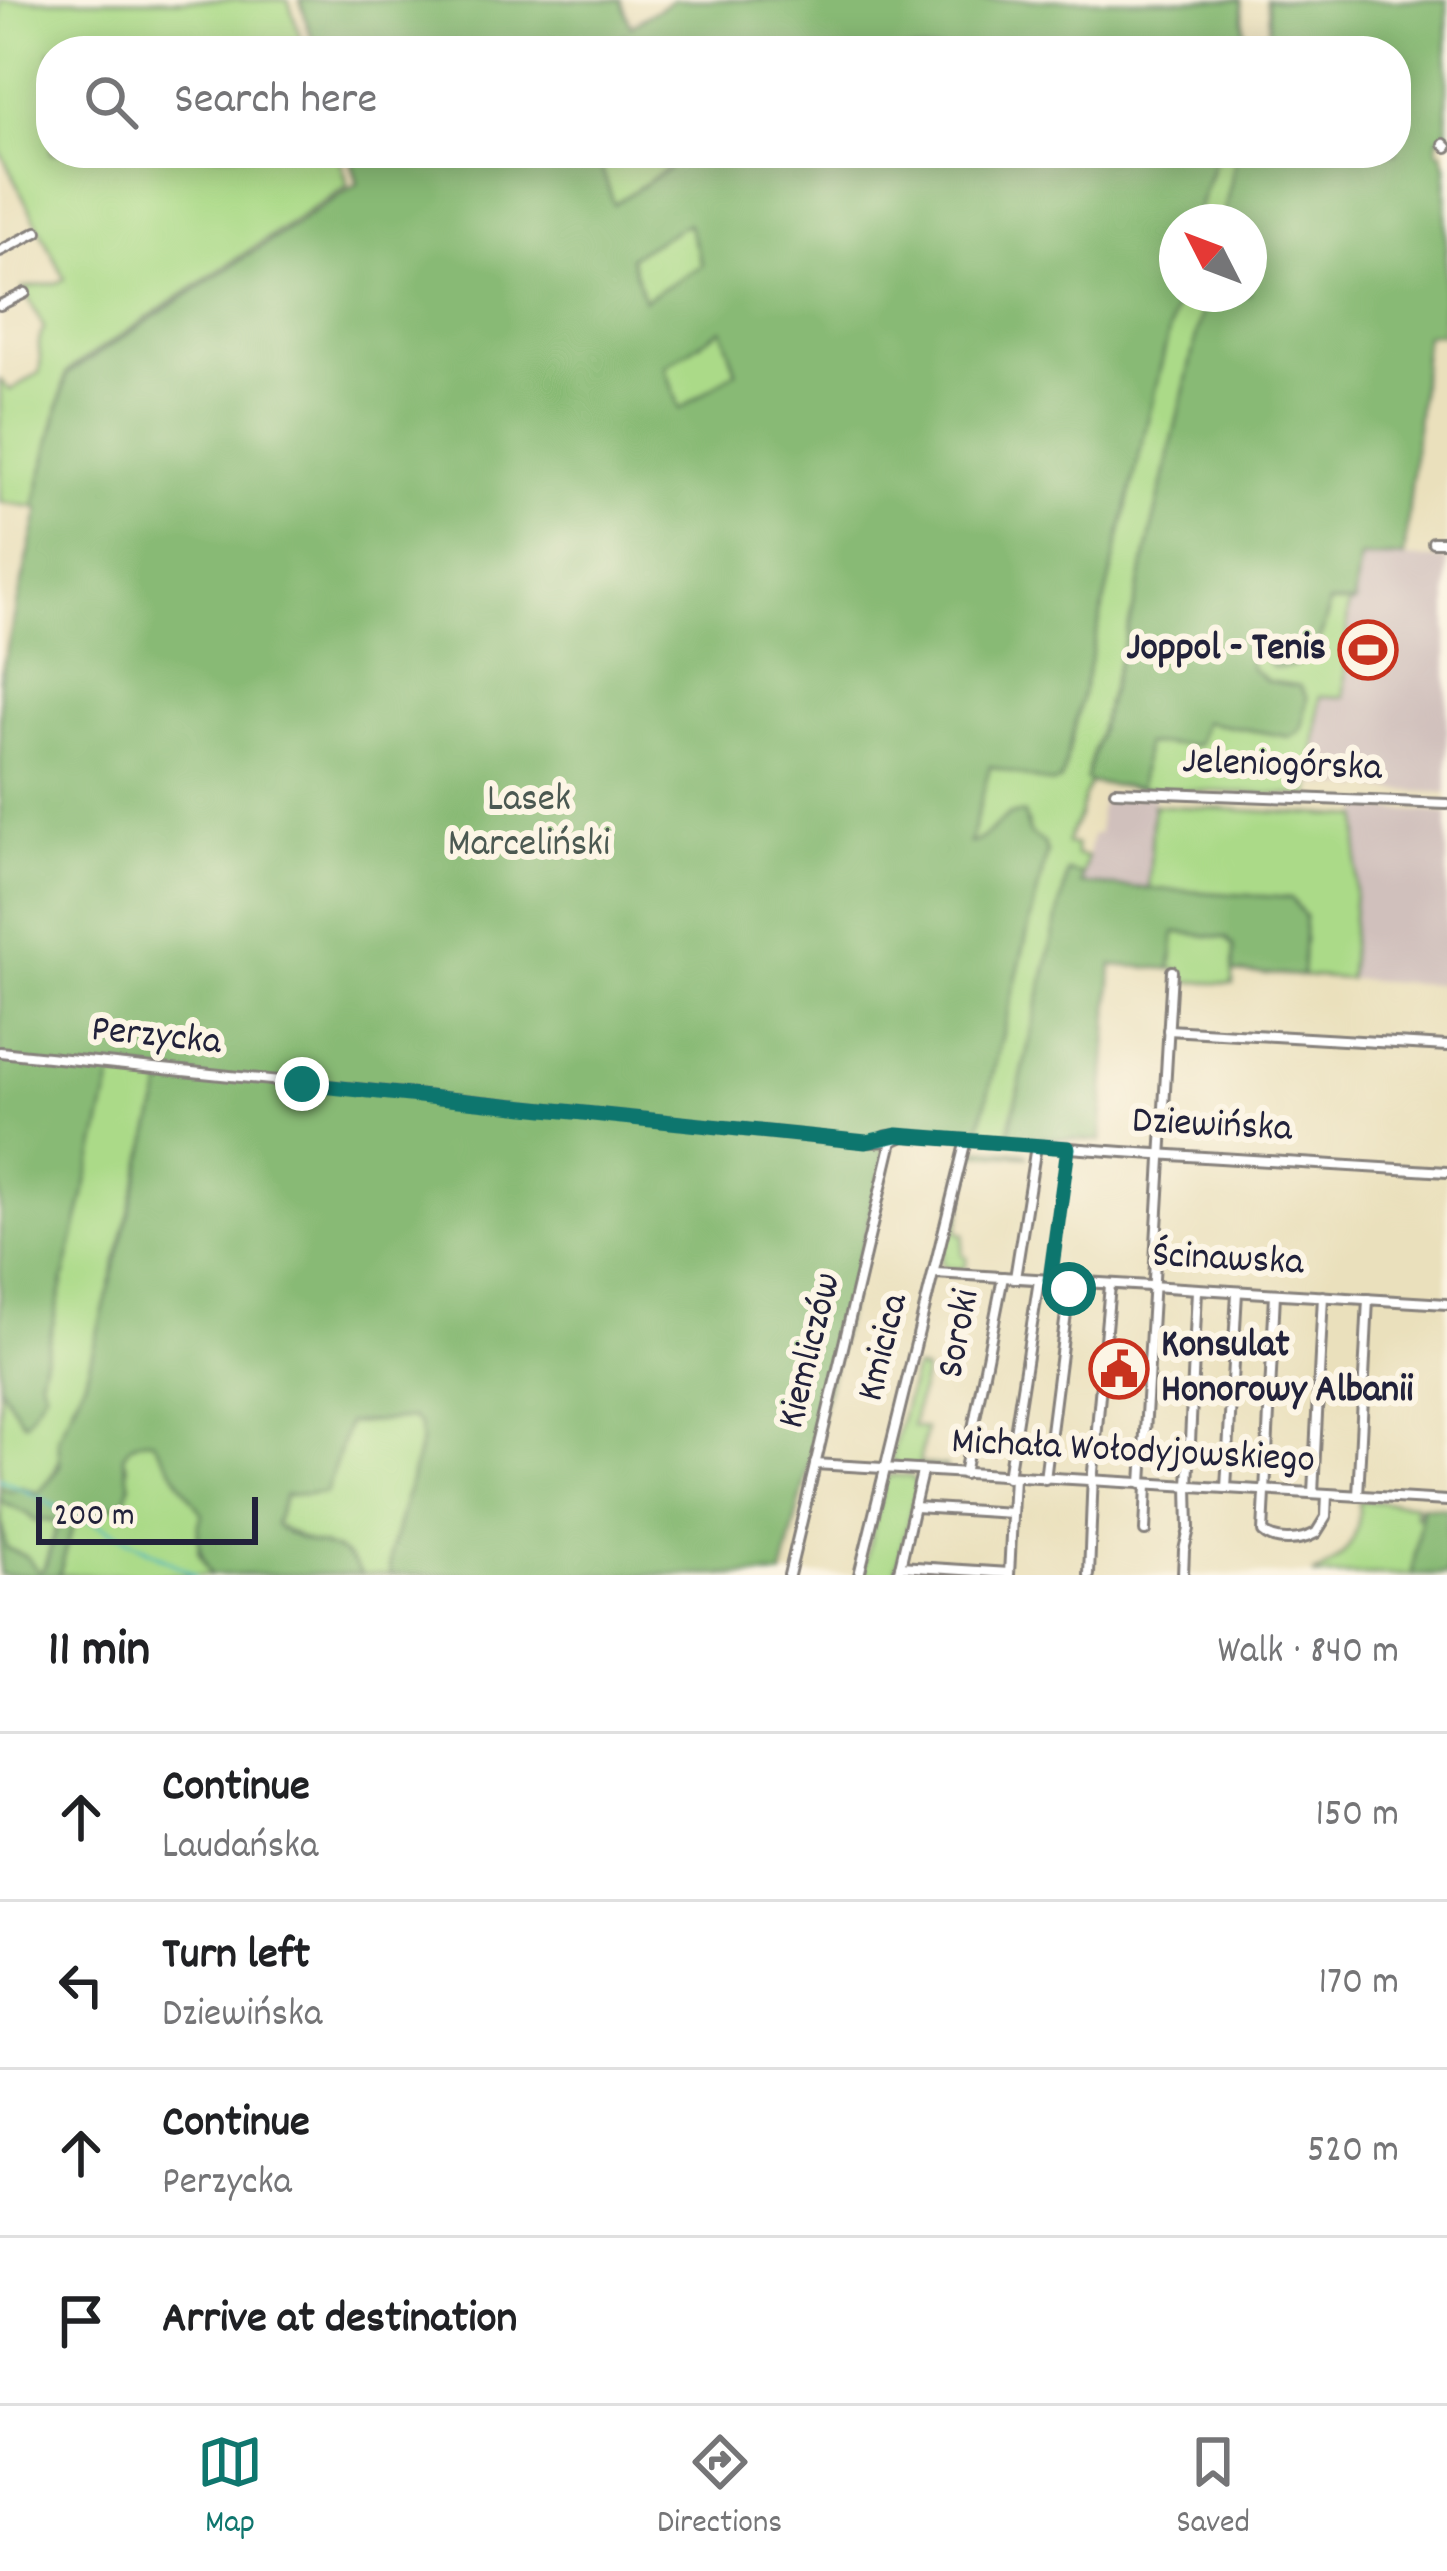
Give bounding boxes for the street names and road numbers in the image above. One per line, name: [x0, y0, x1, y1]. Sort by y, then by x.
street label: Jeleniogórska: [1181, 736, 1384, 798]
street label: Perzycka: [89, 1004, 224, 1072]
street label: Dziewińska: [1131, 1095, 1294, 1159]
street label: Ścinawska: [1151, 1230, 1306, 1292]
street label: Kiemliczów: [766, 1267, 858, 1435]
street label: Soroki: [925, 1285, 997, 1383]
street label: Kmicica: [845, 1288, 925, 1407]
street label: Michała Wołodyjowskiego: [950, 1416, 1316, 1490]

